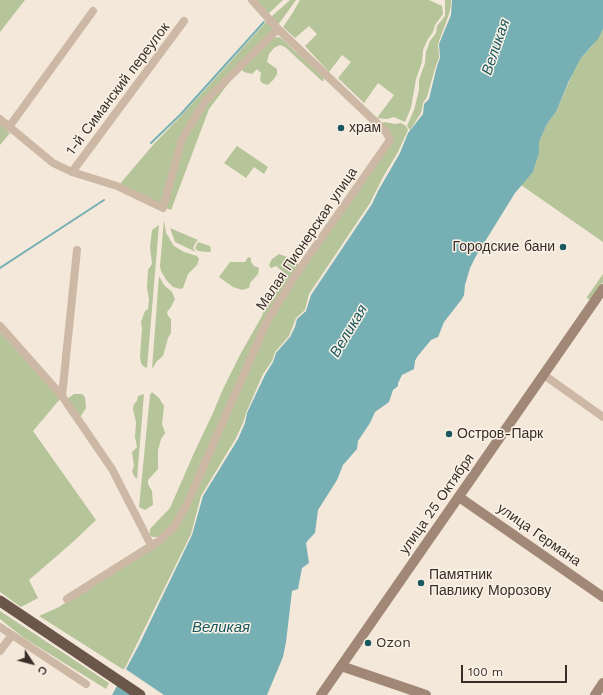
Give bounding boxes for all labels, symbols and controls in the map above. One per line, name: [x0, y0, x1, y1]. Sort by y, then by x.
water label: Великая: [478, 17, 514, 77]
street label: 1-й Симанский переулок: [63, 19, 173, 159]
place label: храм: [349, 120, 381, 136]
marker: храм: [336, 123, 346, 133]
street label: Малая Пионерская улица: [253, 164, 361, 314]
place label: Городские бани: [453, 239, 555, 255]
marker: Городские бани: [558, 242, 568, 252]
water label: Великая: [326, 301, 372, 361]
place label: Остров-Парк: [457, 426, 543, 442]
marker: Остров-Парк: [444, 429, 454, 439]
street label: улица 25 Октября: [396, 451, 478, 557]
street label: улица Германа: [494, 500, 584, 570]
place label: Памятник Павлику Морозову: [429, 567, 551, 600]
marker: Памятник Павлику Морозову: [416, 578, 426, 588]
water label: Великая: [192, 619, 250, 637]
place label: Ozon: [376, 635, 411, 651]
marker: Ozon: [363, 638, 373, 648]
north arrow: [12, 643, 52, 683]
scale bar: [463, 657, 569, 683]
text: С: [35, 663, 50, 677]
text: 100 m: [468, 665, 503, 679]

